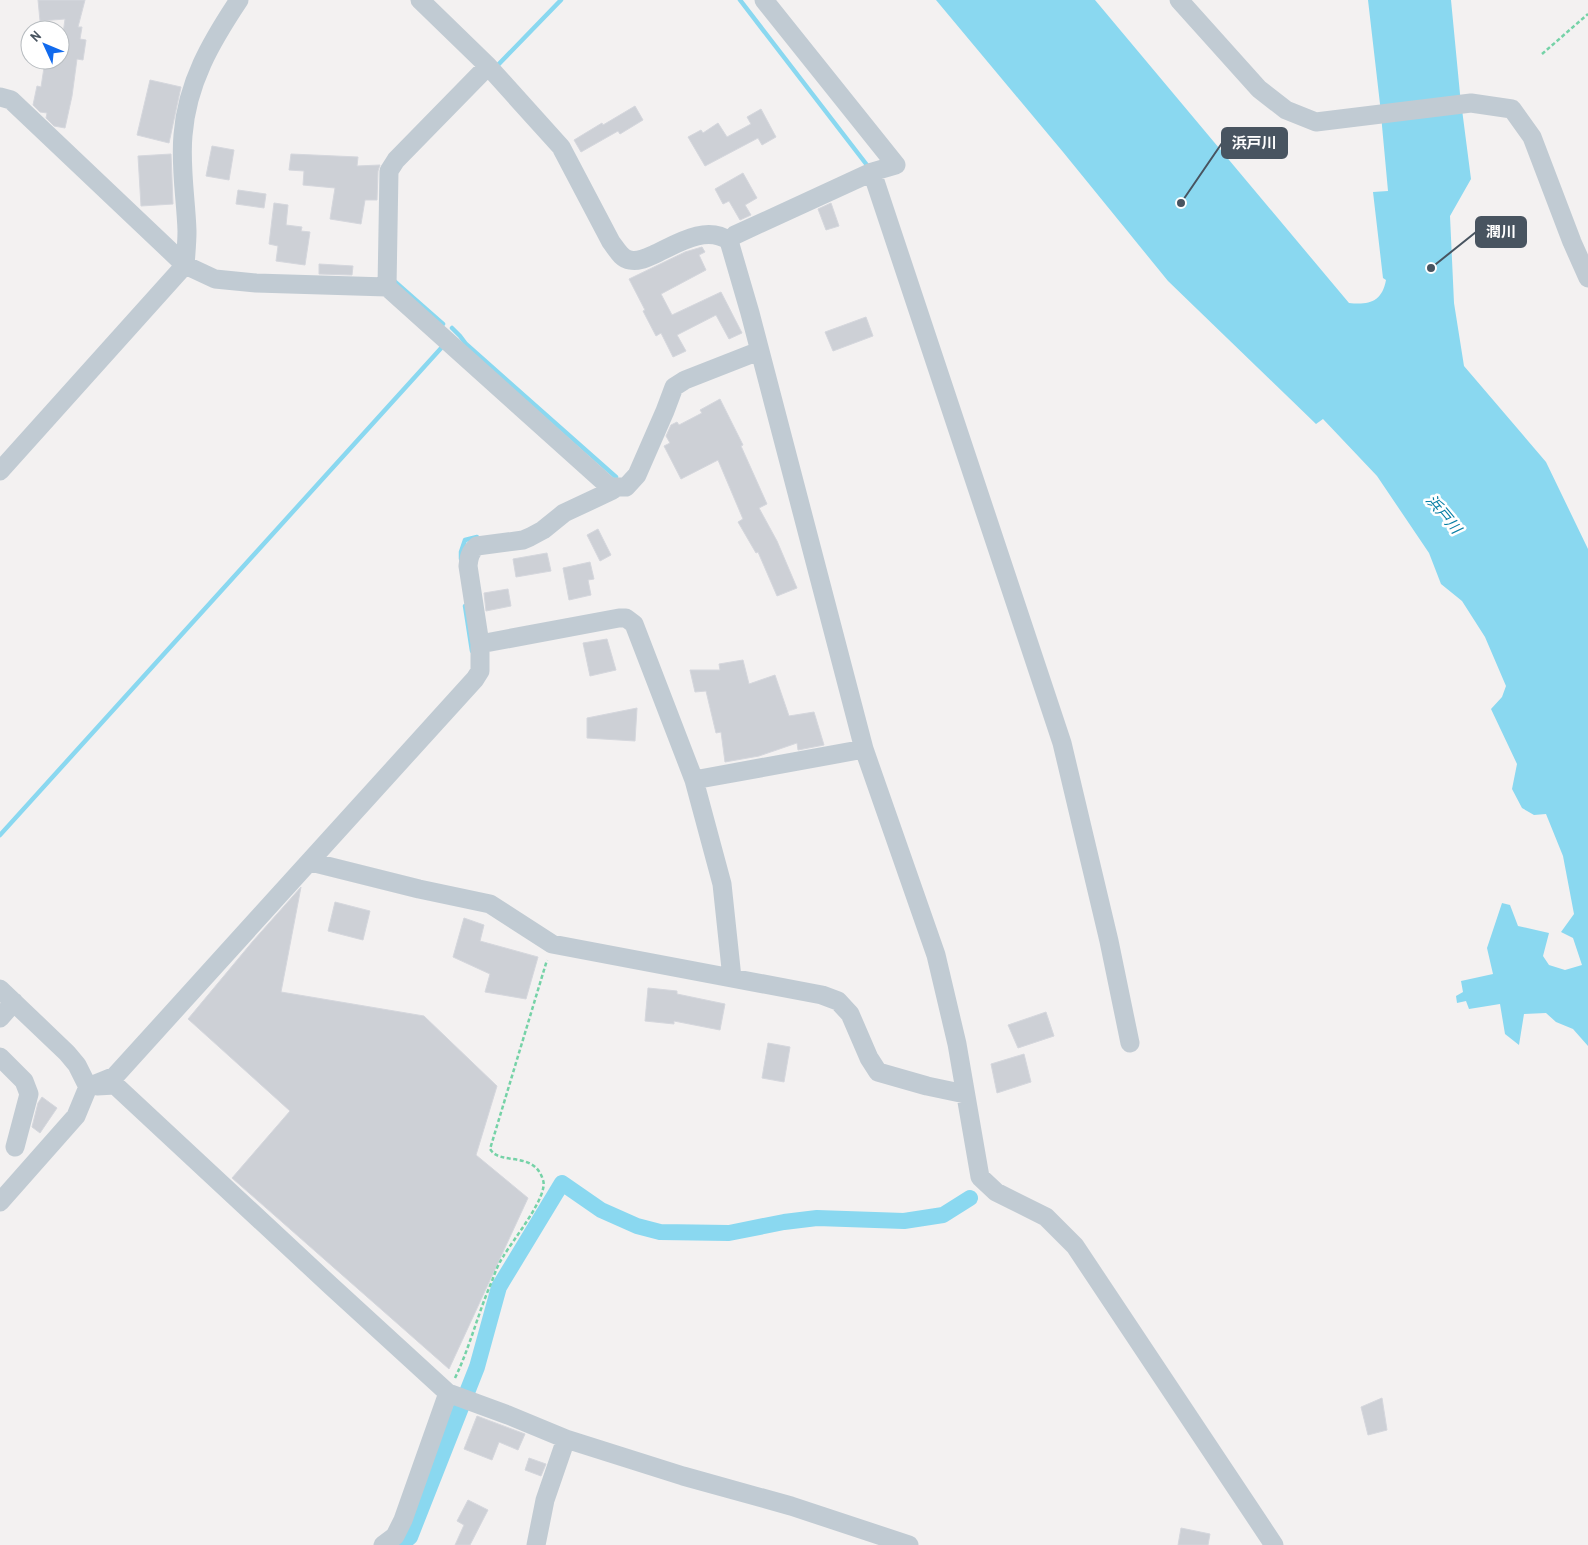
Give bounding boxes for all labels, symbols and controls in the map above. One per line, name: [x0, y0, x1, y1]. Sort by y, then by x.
north arrow: [20, 20, 70, 70]
text: N: [26, 27, 45, 45]
callout: 浜戸川: [1222, 128, 1287, 158]
text: 浜戸川: [1231, 132, 1277, 153]
callout: 潤川: [1476, 217, 1526, 247]
text: 潤川: [1486, 221, 1516, 242]
water label: 浜戸川: [1421, 490, 1468, 540]

